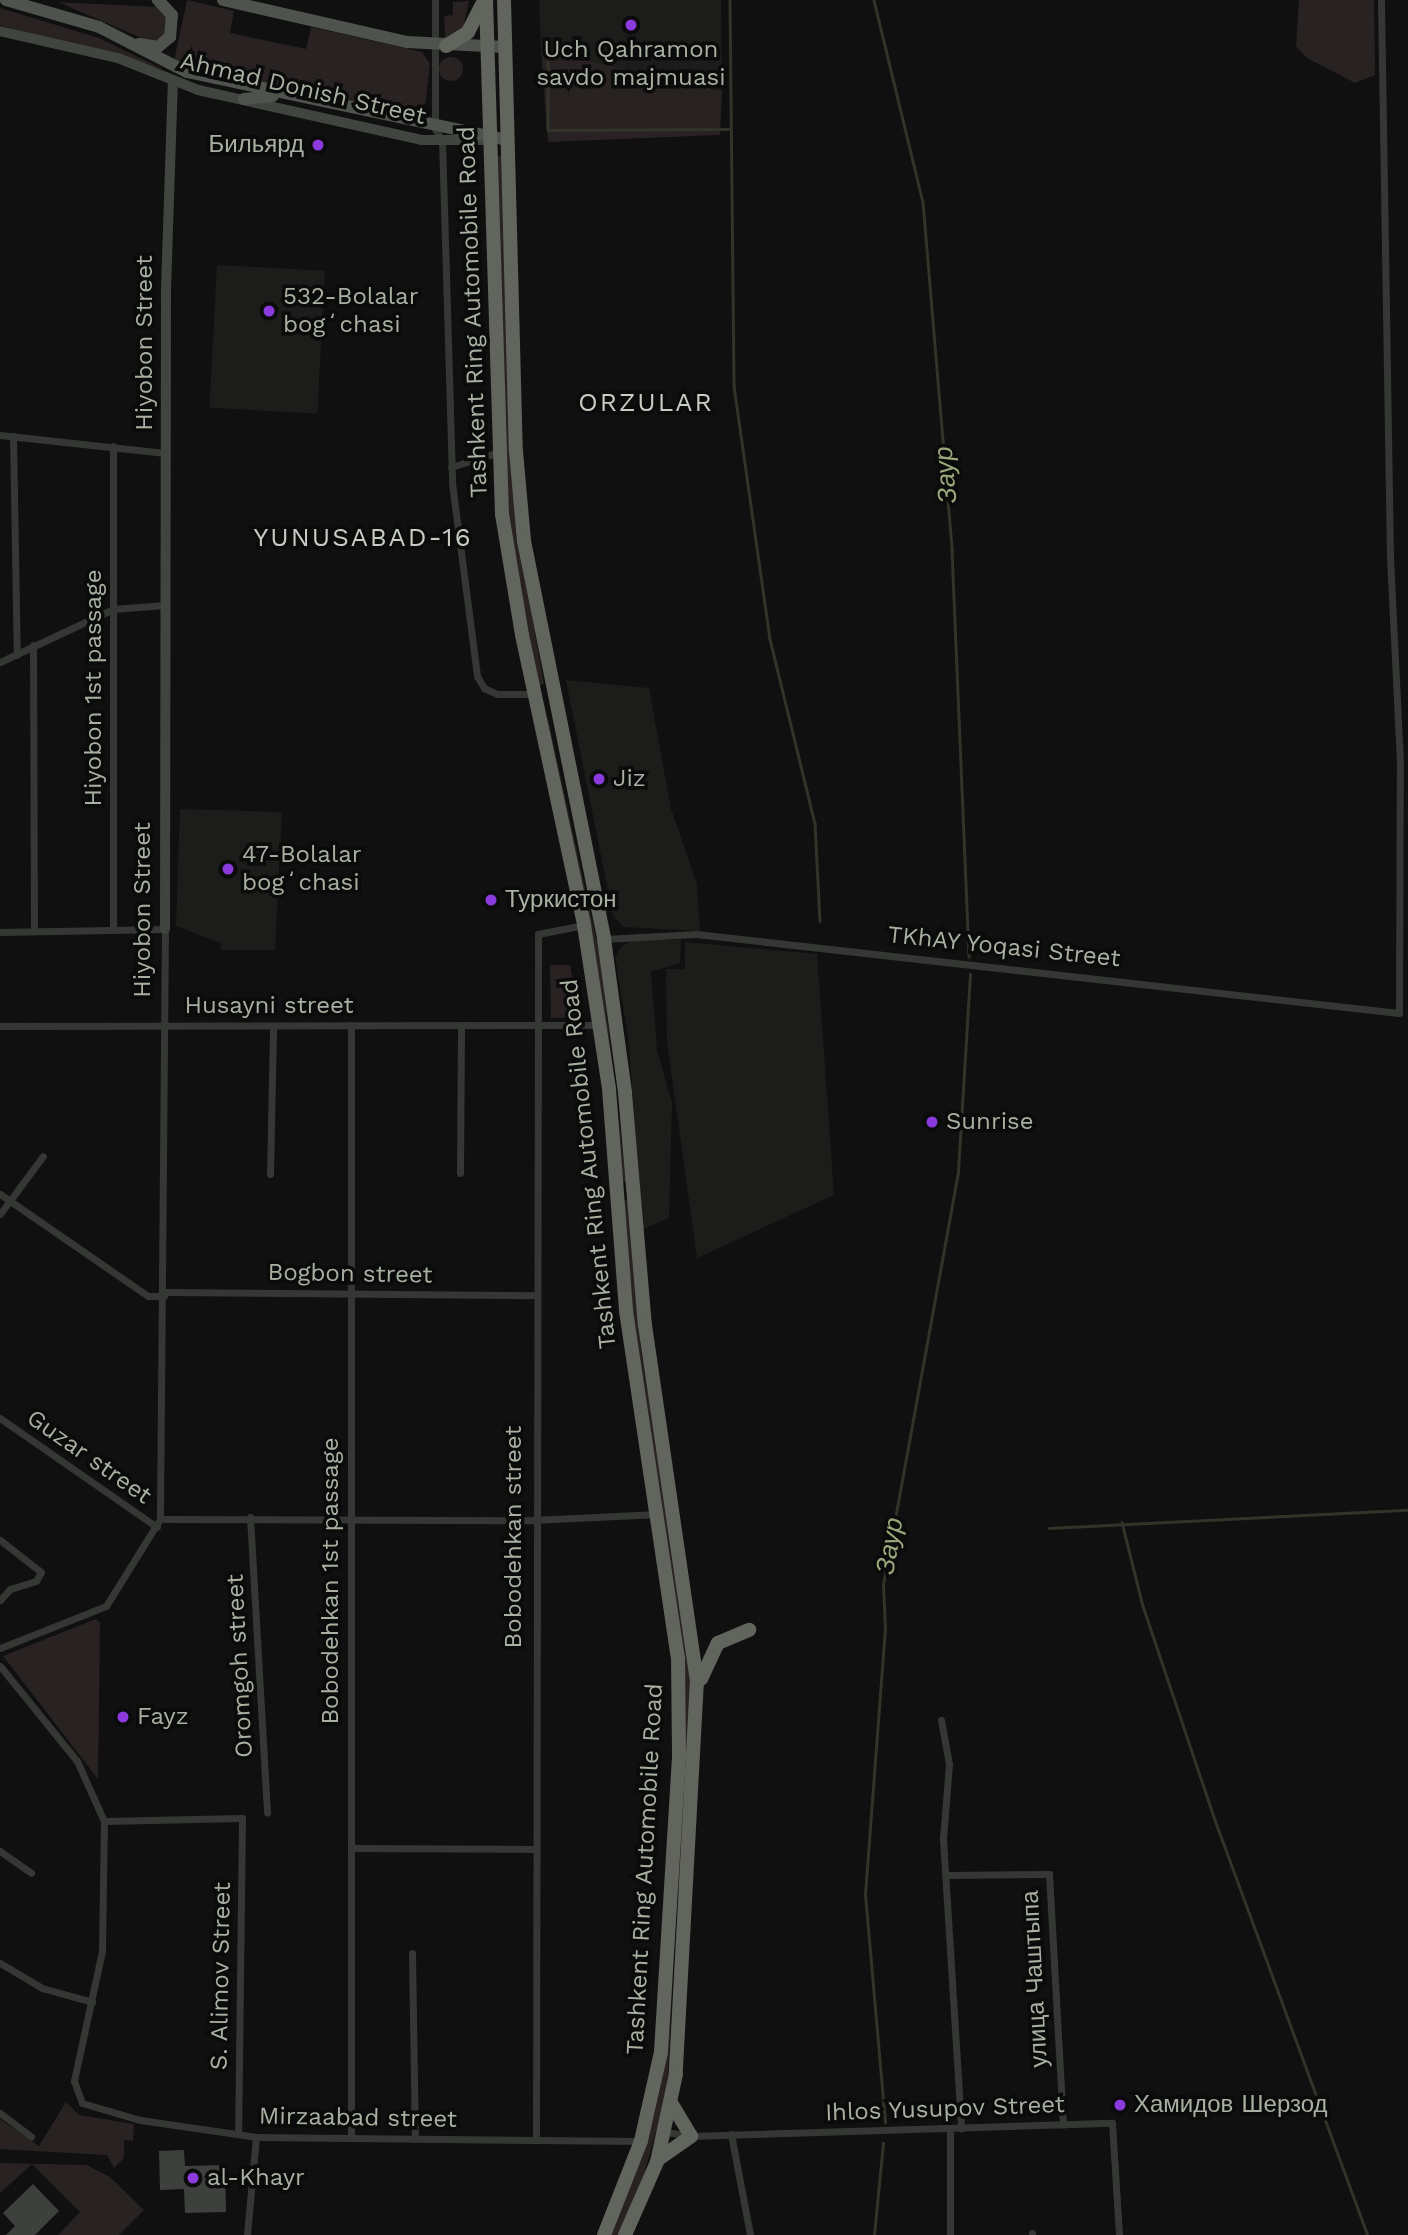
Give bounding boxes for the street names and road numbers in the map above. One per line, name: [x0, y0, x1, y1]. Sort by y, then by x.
street label: Ahmad Donish Street: [177, 47, 429, 131]
street label: Tashkent Ring Automobile Road: [452, 125, 494, 499]
street label: Hiyobon Street: [131, 255, 159, 431]
street label: Hiyobon 1st passage: [80, 569, 108, 807]
street label: Hiyobon Street: [129, 822, 157, 998]
street label: TKhAY Yoqasi Street: [885, 920, 1123, 974]
street label: Tashkent Ring Automobile Road: [555, 977, 623, 1351]
street label: Husayni street: [184, 992, 354, 1020]
street label: Bogbon street: [267, 1258, 433, 1290]
street label: Guzar street: [21, 1403, 157, 1511]
street label: Bobodehkan street: [500, 1426, 528, 1648]
street label: Bobodehkan 1st passage: [317, 1437, 345, 1725]
street label: Oromgoh street: [221, 1573, 259, 1759]
street label: Tashkent Ring Automobile Road: [621, 1682, 669, 2056]
street label: S. Alimov Street: [205, 1881, 237, 2071]
street label: улица Чаштыпа: [1016, 1890, 1054, 2068]
street label: Ihlos Yusupov Street: [824, 2090, 1066, 2128]
street label: Mirzaabad street: [259, 2102, 457, 2134]

